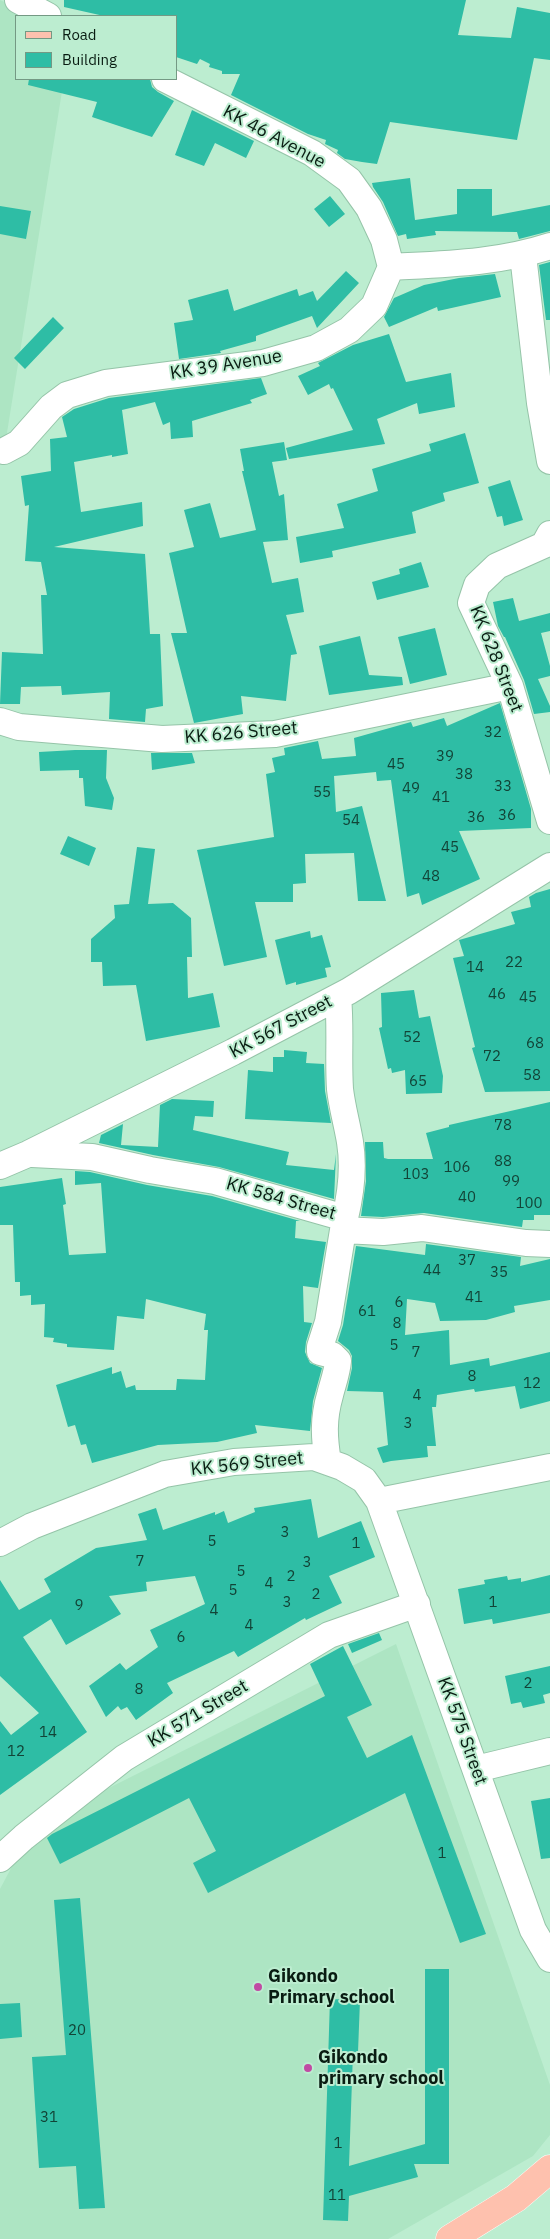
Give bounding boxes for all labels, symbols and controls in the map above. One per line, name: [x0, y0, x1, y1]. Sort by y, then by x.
legend: [15, 15, 178, 80]
text: Road: [62, 25, 97, 44]
text: Building: [62, 50, 117, 69]
street label: KK 46 Avenue: [219, 101, 329, 173]
street label: KK 39 Avenue: [168, 345, 284, 385]
street label: KK 628 Street: [465, 603, 527, 715]
street label: KK 626 Street: [184, 717, 298, 749]
house number: 32: [484, 724, 502, 742]
house number: 39: [436, 748, 454, 766]
house number: 45: [387, 756, 405, 774]
house number: 38: [455, 766, 473, 784]
house number: 33: [494, 778, 512, 796]
house number: 49: [402, 780, 420, 798]
house number: 55: [313, 784, 331, 802]
house number: 41: [432, 789, 450, 807]
house number: 36: [498, 807, 516, 825]
house number: 36: [467, 809, 485, 827]
house number: 54: [342, 812, 360, 830]
house number: 45: [441, 839, 459, 857]
house number: 48: [422, 868, 440, 886]
house number: 22: [505, 954, 523, 972]
house number: 14: [466, 959, 484, 977]
house number: 46: [488, 986, 506, 1004]
house number: 45: [519, 989, 537, 1007]
street label: KK 567 Street: [226, 991, 336, 1063]
house number: 52: [403, 1029, 421, 1047]
house number: 68: [526, 1035, 544, 1053]
house number: 72: [483, 1048, 501, 1066]
house number: 58: [523, 1067, 541, 1085]
house number: 65: [409, 1073, 427, 1091]
house number: 78: [494, 1117, 512, 1135]
house number: 88: [494, 1153, 512, 1171]
house number: 106: [444, 1159, 470, 1177]
house number: 103: [403, 1166, 429, 1184]
street label: KK 584 Street: [224, 1173, 338, 1225]
house number: 99: [502, 1173, 520, 1191]
house number: 40: [458, 1189, 476, 1207]
house number: 100: [516, 1195, 542, 1213]
house number: 37: [458, 1252, 476, 1270]
house number: 44: [423, 1262, 441, 1280]
house number: 35: [490, 1264, 508, 1282]
house number: 41: [465, 1289, 483, 1307]
house number: 6: [395, 1294, 403, 1312]
house number: 61: [358, 1303, 376, 1321]
house number: 8: [393, 1315, 401, 1333]
house number: 5: [390, 1337, 398, 1355]
house number: 7: [412, 1344, 420, 1362]
house number: 8: [468, 1368, 476, 1386]
house number: 12: [523, 1375, 541, 1393]
house number: 4: [413, 1387, 421, 1405]
house number: 3: [404, 1415, 412, 1433]
street label: KK 569 Street: [190, 1447, 304, 1481]
house number: 3: [281, 1524, 289, 1542]
house number: 5: [208, 1533, 216, 1551]
house number: 1: [352, 1535, 360, 1553]
house number: 7: [136, 1553, 144, 1571]
house number: 3: [303, 1554, 311, 1572]
house number: 5: [237, 1563, 245, 1581]
house number: 2: [287, 1568, 295, 1586]
house number: 4: [265, 1575, 273, 1593]
house number: 5: [229, 1582, 237, 1600]
house number: 2: [312, 1586, 320, 1604]
house number: 3: [283, 1594, 291, 1612]
house number: 1: [489, 1594, 497, 1612]
house number: 9: [75, 1597, 83, 1615]
house number: 4: [210, 1602, 218, 1620]
house number: 4: [245, 1617, 253, 1635]
house number: 6: [177, 1629, 185, 1647]
street label: KK 575 Street: [433, 1674, 491, 1788]
house number: 2: [524, 1675, 532, 1693]
street label: KK 571 Street: [144, 1676, 252, 1752]
house number: 8: [135, 1681, 143, 1699]
house number: 14: [39, 1724, 57, 1742]
house number: 12: [7, 1743, 25, 1761]
house number: 1: [438, 1845, 446, 1863]
place label: Gikondo Primary school: [268, 1966, 395, 2008]
marker: Gikondo Primary school: [252, 1981, 264, 1993]
house number: 20: [68, 2022, 86, 2040]
place label: Gikondo primary school: [318, 2047, 444, 2090]
marker: Gikondo primary school: [302, 2062, 314, 2074]
house number: 31: [40, 2109, 58, 2127]
house number: 1: [334, 2135, 342, 2153]
house number: 11: [328, 2187, 346, 2205]

